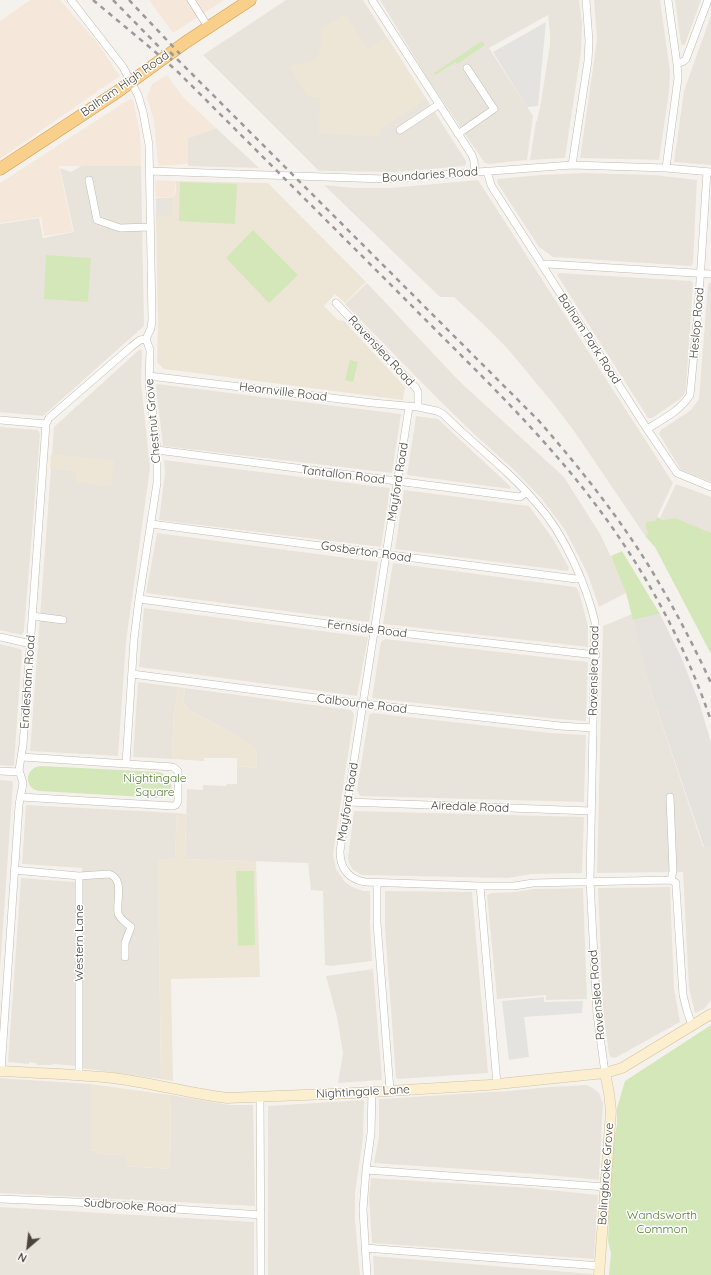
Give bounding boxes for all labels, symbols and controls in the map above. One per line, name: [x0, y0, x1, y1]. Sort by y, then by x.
street label: Balham High Road: [78, 48, 172, 120]
street label: Boundaries Road: [382, 164, 478, 186]
street label: Heslop Road: [687, 287, 707, 359]
street label: Balham Park Road: [554, 291, 624, 387]
street label: Ravenslea Road: [345, 313, 417, 389]
street label: Chestnut Grove: [142, 378, 164, 464]
street label: Hearnville Road: [238, 379, 328, 405]
street label: Mayford Road: [385, 441, 411, 523]
street label: Tantallon Road: [300, 463, 386, 487]
street label: Gosberton Road: [320, 539, 412, 565]
street label: Fernside Road: [326, 617, 408, 641]
street label: Ravenslea Road: [586, 626, 602, 716]
street label: Endlesham Road: [18, 635, 38, 729]
street label: Calbourne Road: [316, 691, 408, 717]
street label: Mayford Road: [335, 761, 361, 843]
park label: Nightingale Square: [123, 771, 187, 799]
street label: Airedale Road: [431, 798, 509, 816]
street label: Western Lane: [72, 905, 86, 981]
street label: Ravenslea Road: [586, 949, 608, 1041]
street label: Nightingale Lane: [316, 1082, 410, 1102]
street label: Bolingbroke Grove: [595, 1122, 617, 1226]
street label: Sudbrooke Road: [83, 1196, 177, 1216]
park label: Wandsworth Common: [627, 1208, 697, 1236]
north arrow: [8, 1227, 48, 1267]
text: N: [16, 1250, 29, 1266]

